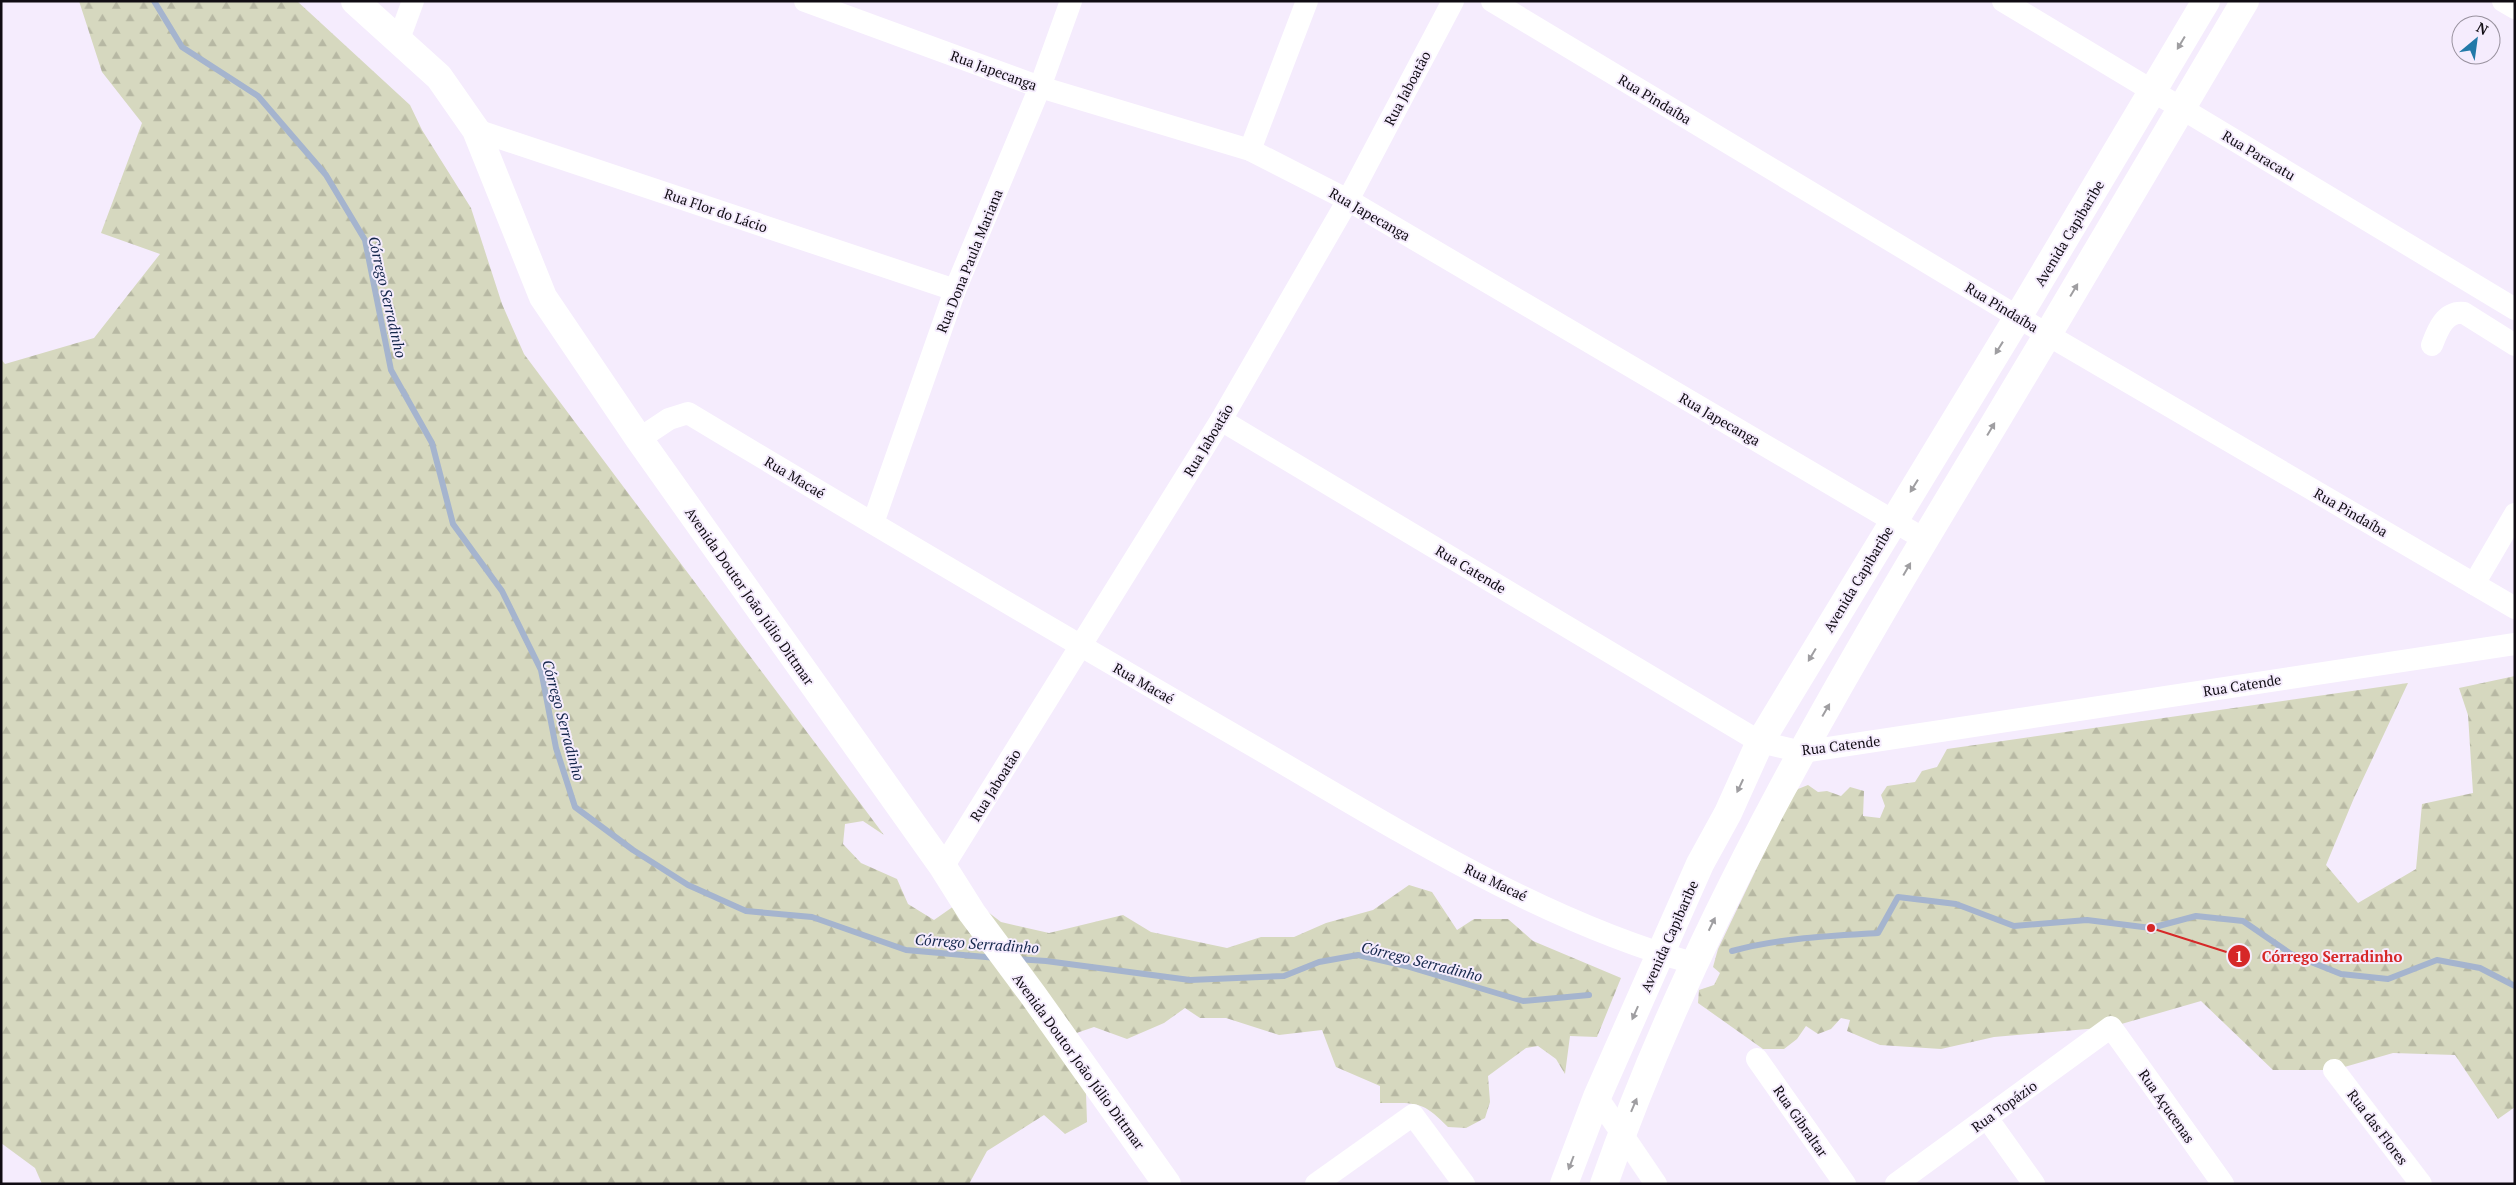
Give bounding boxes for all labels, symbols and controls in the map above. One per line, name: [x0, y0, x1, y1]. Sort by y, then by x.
north arrow: [2451, 15, 2501, 65]
text: N: [2473, 17, 2492, 39]
one-way arrow: [2177, 37, 2186, 50]
street label: Rua Japecanga: [948, 46, 1040, 94]
street label: Rua Jaboatão: [1379, 47, 1435, 129]
street label: Rua Pindaíba: [1615, 70, 1695, 128]
street label: Rua Paracatu: [2219, 126, 2299, 184]
street label: Avenida Capibaribe: [2030, 177, 2108, 289]
street label: Rua Flor do Lácio: [662, 183, 770, 237]
street label: Rua Japecanga: [1326, 183, 1414, 245]
street label: Rua Dona Paula Mariana: [931, 186, 1007, 336]
water label: Córrego Serradinho: [364, 234, 412, 360]
street label: Rua Pindaíba: [1962, 278, 2042, 336]
one-way arrow: [2070, 284, 2079, 297]
one-way arrow: [1995, 342, 2004, 355]
street label: Rua Japecanga: [1676, 388, 1764, 450]
street label: Rua Jaboatão: [1179, 400, 1237, 480]
one-way arrow: [1986, 423, 1995, 436]
street label: Rua Macaé: [761, 452, 829, 502]
one-way arrow: [1909, 480, 1919, 493]
street label: Rua Pindaíba: [2311, 483, 2391, 541]
street label: Avenida Doutor João Júlio Dittmar: [681, 503, 819, 689]
street label: Avenida Capibaribe: [1819, 523, 1897, 635]
street label: Rua Catende: [1432, 541, 1510, 597]
one-way arrow: [1903, 562, 1912, 575]
one-way arrow: [1808, 649, 1817, 662]
water label: Córrego Serradinho: [538, 657, 590, 783]
street label: Rua Macaé: [1110, 658, 1178, 708]
street label: Rua Catende: [2202, 669, 2282, 701]
one-way arrow: [1822, 703, 1831, 716]
street label: Rua Catende: [1801, 731, 1881, 759]
street label: Rua Jaboatão: [965, 745, 1025, 825]
one-way arrow: [1735, 779, 1744, 794]
street label: Rua Macaé: [1462, 859, 1530, 905]
street label: Avenida Capibaribe: [1636, 877, 1702, 995]
one-way arrow: [1708, 917, 1716, 931]
water label: Córrego Serradinho: [914, 929, 1040, 957]
water label: Córrego Serradinho: [1359, 936, 1485, 986]
callout: Córrego Serradinho: [2227, 941, 2412, 971]
text: 1: [2235, 946, 2243, 966]
text: Córrego Serradinho: [2262, 946, 2402, 966]
street label: Avenida Doutor João Júlio Dittmar: [1009, 969, 1150, 1153]
one-way arrow: [1630, 1006, 1638, 1020]
street label: Rua Açucenas: [2135, 1066, 2199, 1146]
street label: Rua Topázio: [1967, 1076, 2041, 1136]
street label: Rua Gibraltar: [1769, 1081, 1833, 1161]
street label: Rua das Flores: [2343, 1085, 2413, 1169]
one-way arrow: [1630, 1098, 1638, 1112]
one-way arrow: [1567, 1156, 1575, 1170]

